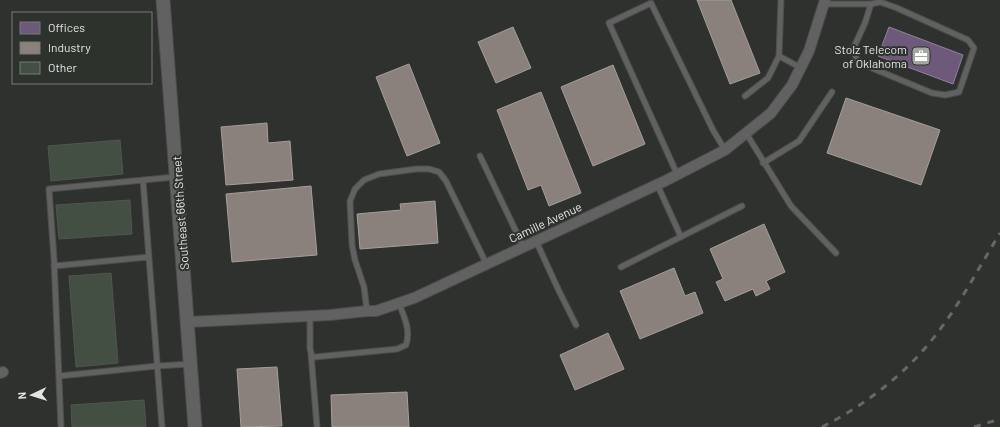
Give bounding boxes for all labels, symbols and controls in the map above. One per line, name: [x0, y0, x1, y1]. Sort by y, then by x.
legend: [12, 12, 152, 84]
text: Offices: [48, 20, 85, 34]
text: Industry: [48, 40, 91, 54]
place label: Stolz Telecom of Oklahoma: [835, 42, 907, 70]
office icon: Stolz Telecom of Oklahoma: [910, 45, 932, 67]
text: Other: [48, 60, 78, 74]
street label: Southeast 66th Street: [169, 156, 191, 270]
street label: Camille Avenue: [506, 199, 584, 245]
north arrow: [12, 375, 52, 415]
text: N: [15, 392, 28, 400]

